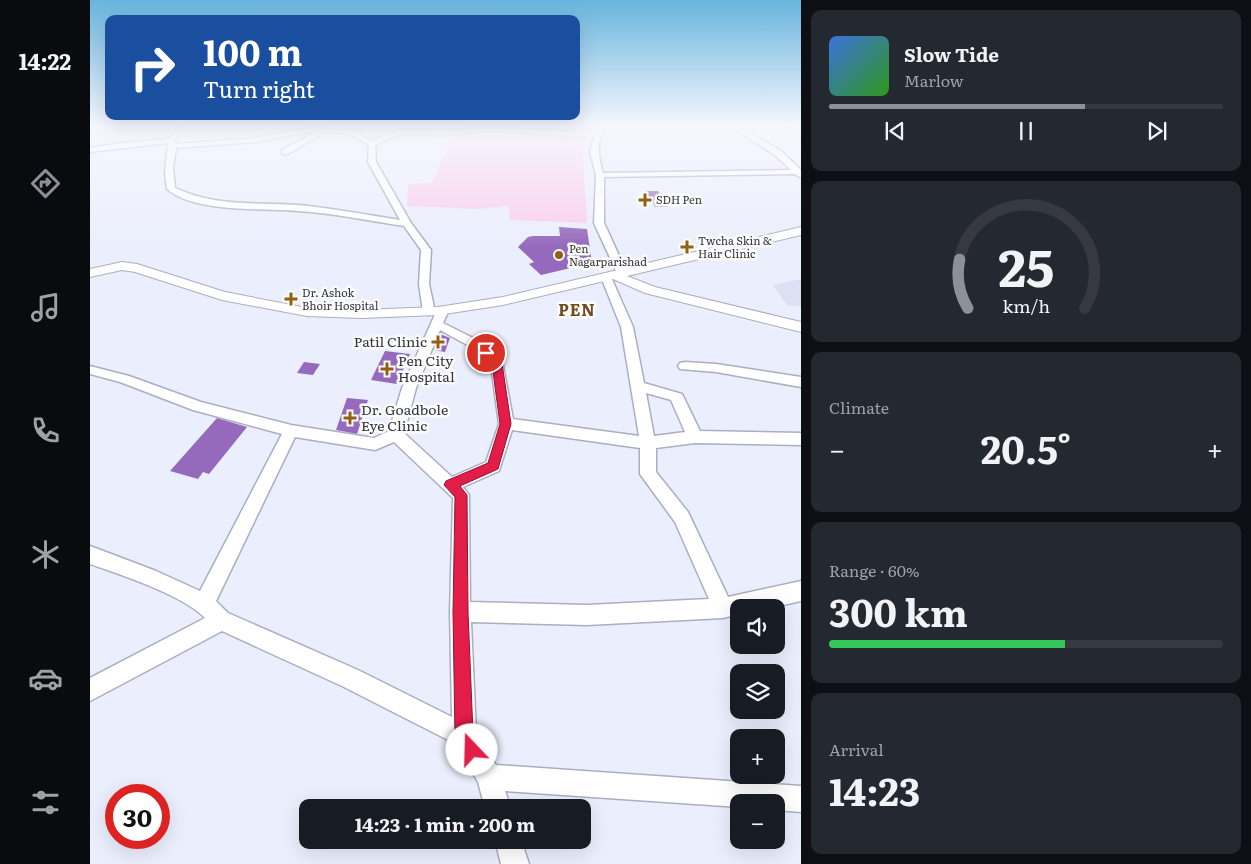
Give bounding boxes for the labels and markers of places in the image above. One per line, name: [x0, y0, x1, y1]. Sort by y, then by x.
place label: SDH Pen: [656, 191, 702, 207]
marker: SDH Pen: [638, 193, 652, 207]
place label: Twcha Skin & Hair Clinic: [698, 232, 772, 261]
place label: Pen Nagarparishad: [569, 240, 647, 269]
marker: Twcha Skin & Hair Clinic: [680, 240, 694, 254]
marker: Pen Nagarparishad: [553, 249, 565, 261]
place label: Dr. Ashok Bhoir Hospital: [302, 284, 379, 313]
marker: Dr. Ashok Bhoir Hospital: [284, 292, 298, 306]
place label: Patil Clinic: [354, 331, 427, 351]
pin: [465, 332, 507, 374]
marker: Patil Clinic: [431, 335, 445, 349]
place label: Pen City Hospital: [398, 350, 455, 386]
marker: Pen City Hospital: [380, 362, 394, 376]
place label: Dr. Goadbole Eye Clinic: [361, 399, 448, 435]
marker: Dr. Goadbole Eye Clinic: [343, 411, 357, 425]

